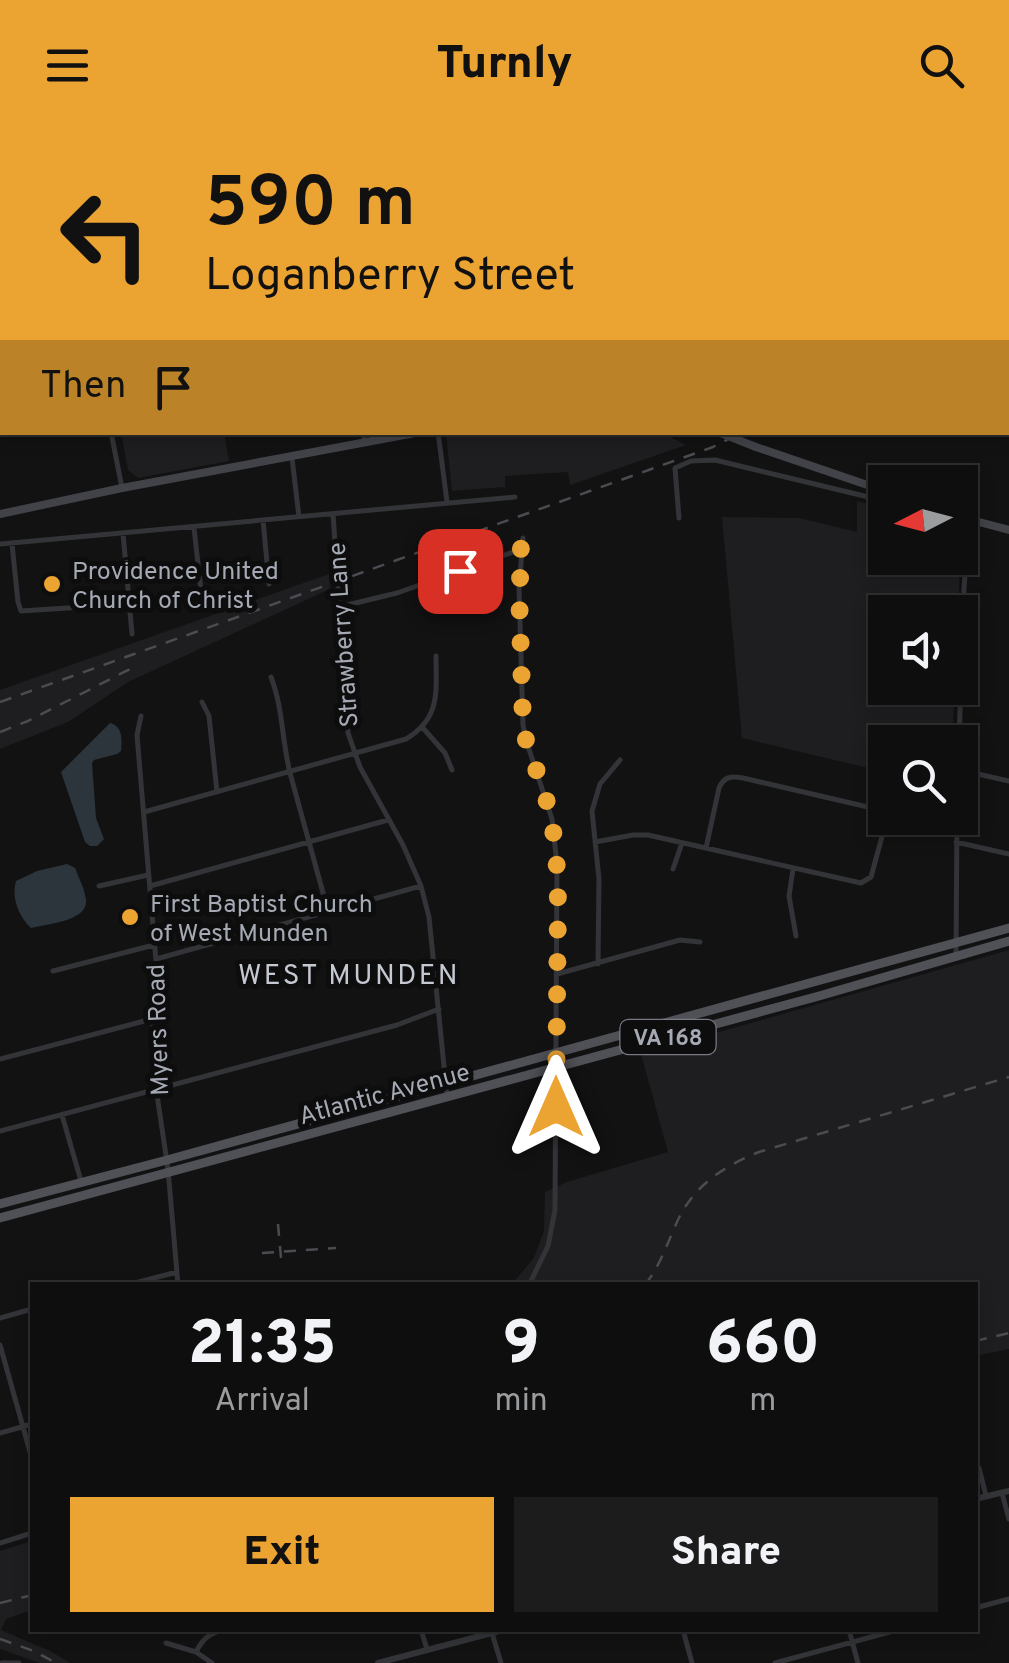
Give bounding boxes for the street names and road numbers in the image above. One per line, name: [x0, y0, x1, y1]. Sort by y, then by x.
street label: Strawberry Lane: [323, 541, 367, 728]
street label: Myers Road: [142, 963, 178, 1096]
road number: VA 168: [620, 1020, 716, 1054]
street label: Atlantic Avenue: [296, 1058, 474, 1134]

